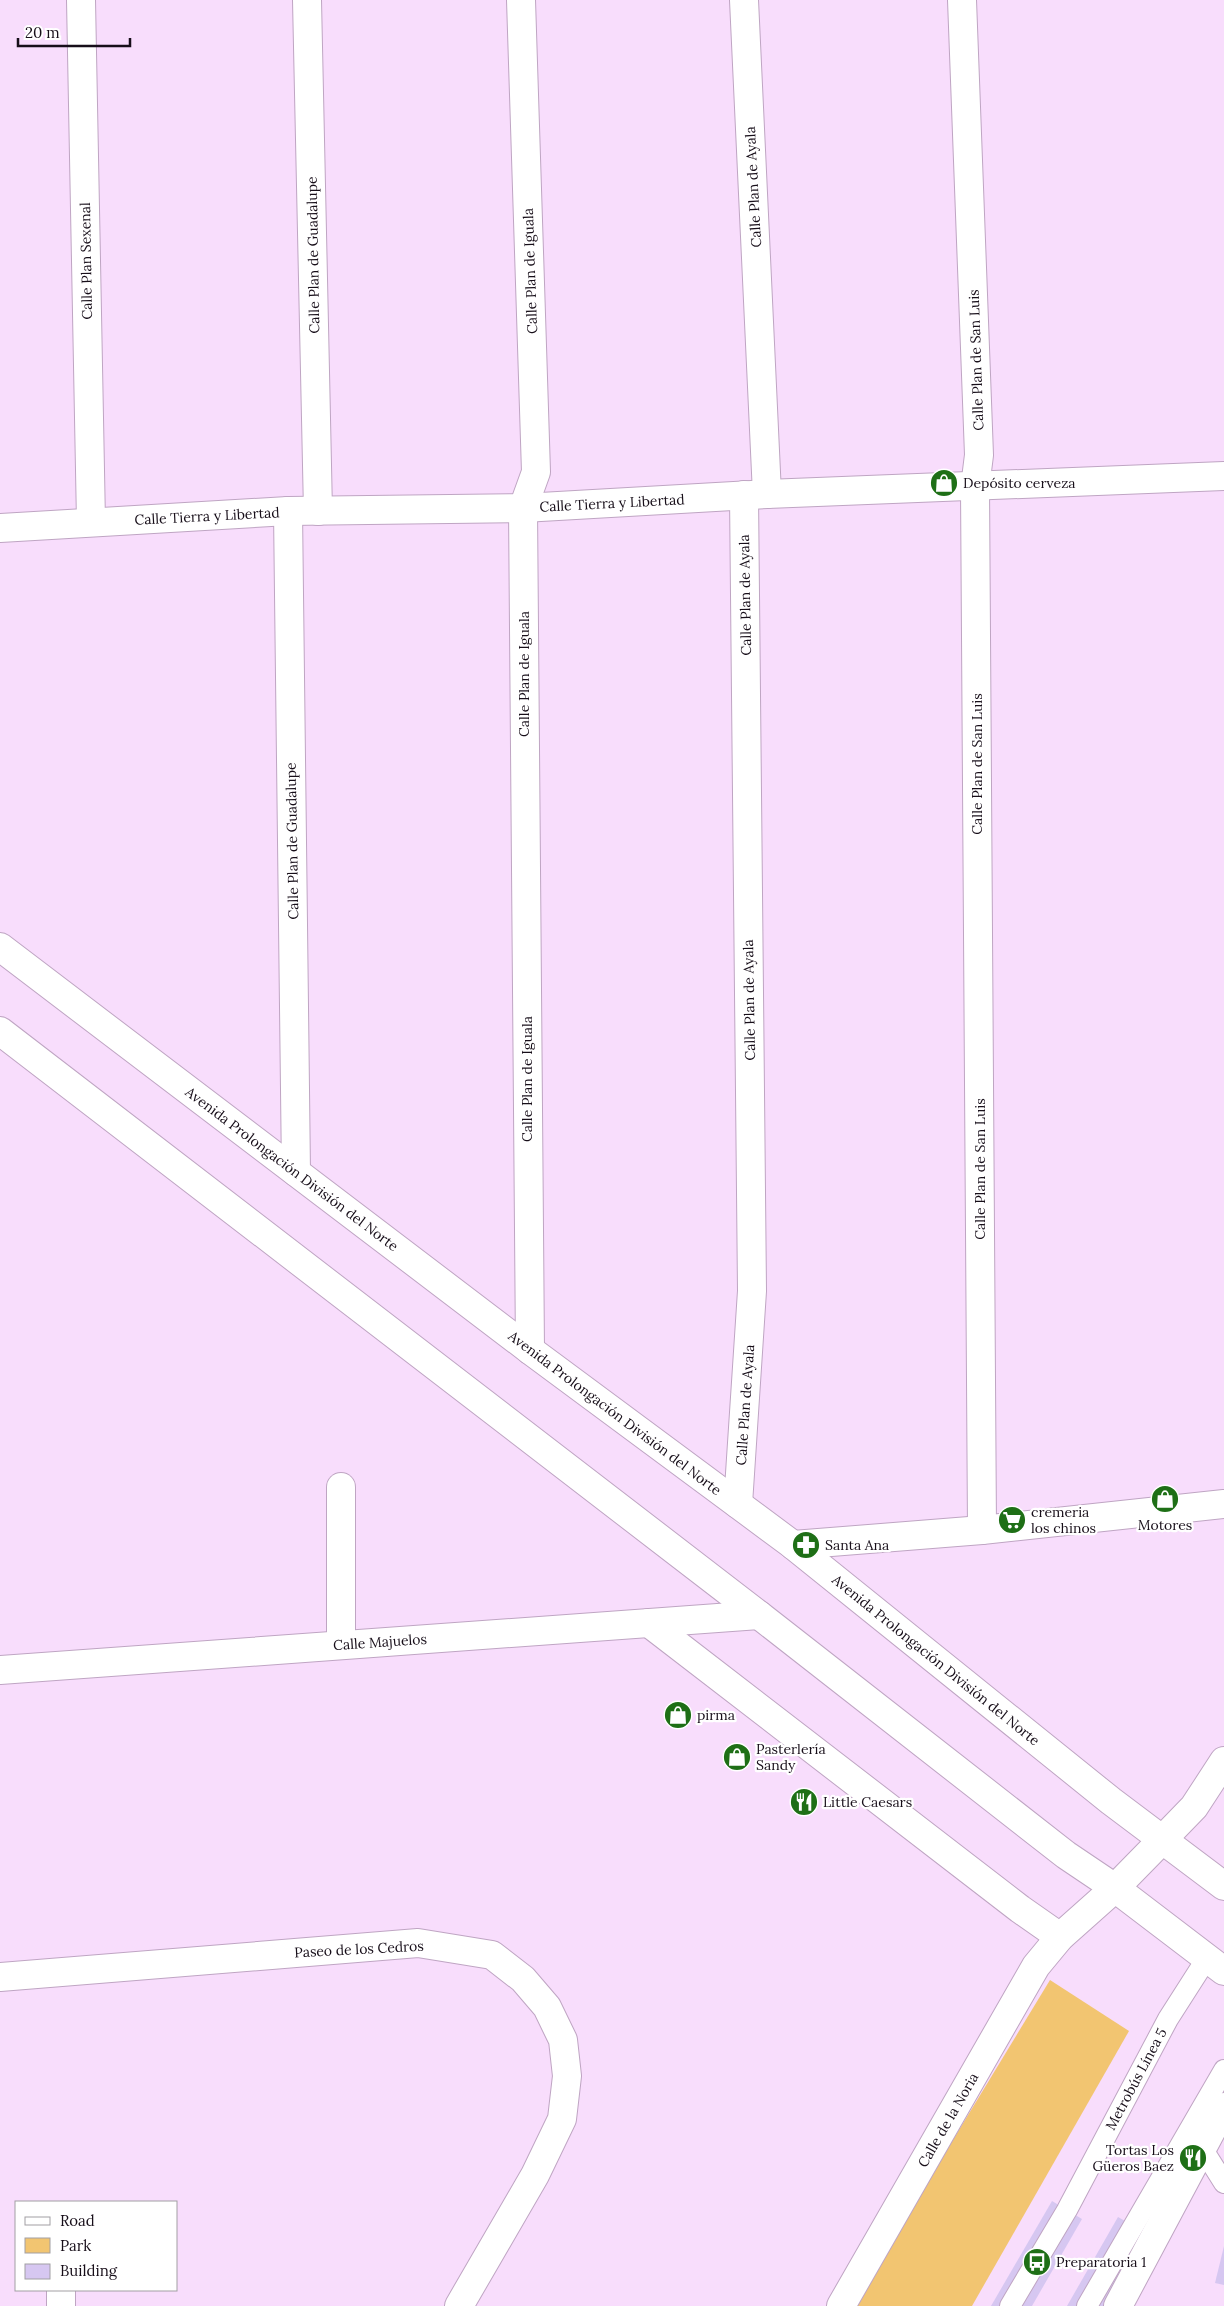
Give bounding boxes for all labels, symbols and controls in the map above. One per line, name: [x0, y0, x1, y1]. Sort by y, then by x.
scale bar: [18, 15, 130, 47]
text: 20 m: [25, 23, 60, 42]
street label: Calle Plan de Ayala: [741, 126, 765, 248]
street label: Calle Plan de Guadalupe: [303, 176, 323, 334]
street label: Calle Plan Sexenal: [76, 202, 96, 320]
street label: Calle Plan de Iguala: [519, 208, 541, 334]
street label: Calle Plan de San Luis: [965, 289, 987, 431]
shop icon: Depósito cerveza: [929, 468, 959, 498]
place label: Depósito cerveza: [963, 474, 1076, 492]
street label: Calle Tierra y Libertad: [539, 490, 685, 516]
street label: Calle Tierra y Libertad: [134, 503, 280, 529]
street label: Calle Plan de Ayala: [735, 534, 755, 656]
street label: Calle Plan de Iguala: [515, 611, 533, 737]
street label: Calle Plan de San Luis: [968, 693, 986, 835]
street label: Calle Plan de Guadalupe: [282, 762, 302, 920]
street label: Calle Plan de Ayala: [739, 939, 759, 1061]
street label: Calle Plan de Iguala: [518, 1016, 536, 1142]
street label: Avenida Prolongación División del Norte: [181, 1082, 402, 1255]
street label: Calle Plan de San Luis: [971, 1098, 989, 1240]
street label: Avenida Prolongación División del Norte: [504, 1326, 725, 1499]
street label: Calle Plan de Ayala: [732, 1344, 758, 1466]
shop icon: Motores: [1150, 1484, 1180, 1514]
place label: cremeria los chinos: [1031, 1503, 1096, 1537]
supermarket icon: cremeria los chinos: [997, 1505, 1027, 1535]
place label: Motores: [1138, 1516, 1192, 1534]
pharmacy icon: Santa Ana: [791, 1530, 821, 1560]
place label: Santa Ana: [825, 1536, 889, 1554]
street label: Avenida Prolongación División del Norte: [828, 1570, 1044, 1750]
street label: Calle Majuelos: [332, 1630, 428, 1654]
shop icon: pirma: [663, 1700, 693, 1730]
place label: pirma: [697, 1706, 735, 1724]
place label: Pasterlería Sandy: [756, 1740, 826, 1774]
shop icon: Pasterlería Sandy: [722, 1742, 752, 1772]
restaurant icon: Little Caesars: [789, 1787, 819, 1817]
place label: Little Caesars: [823, 1793, 912, 1811]
street label: Paseo de los Cedros: [294, 1937, 424, 1961]
street label: Metrobús Línea 5: [1102, 2025, 1170, 2133]
street label: Calle de la Noria: [914, 2070, 982, 2170]
place label: Tortas Los Güeros Baez: [1092, 2141, 1174, 2175]
restaurant icon: Tortas Los Güeros Baez: [1178, 2143, 1208, 2173]
legend: [15, 2201, 178, 2291]
text: Road: [60, 2211, 95, 2230]
text: Park: [60, 2236, 91, 2255]
bus stop icon: Preparatoria 1: [1022, 2247, 1052, 2277]
place label: Preparatoria 1: [1056, 2253, 1146, 2271]
text: Building: [60, 2261, 118, 2280]

